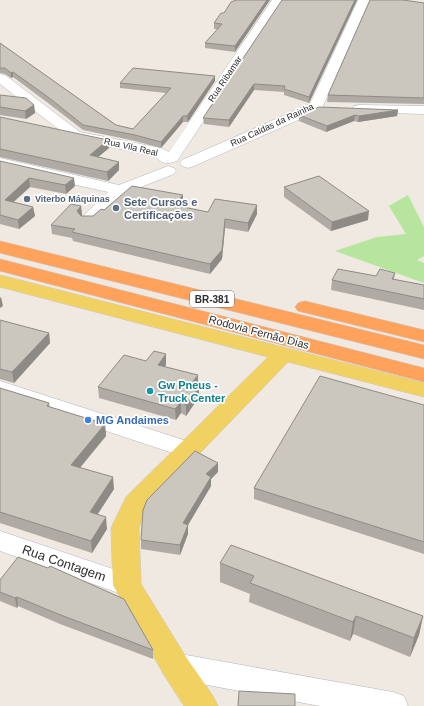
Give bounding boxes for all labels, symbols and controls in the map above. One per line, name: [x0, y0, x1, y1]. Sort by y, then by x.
street label: Rua Ribamar: [206, 54, 244, 104]
street label: Rua Caldas da Rainha: [229, 101, 315, 149]
street label: Rua Vila Real: [103, 136, 159, 158]
marker: Viterbo Máquinas: [22, 194, 32, 204]
place label: Viterbo Máquinas: [35, 194, 110, 204]
place label: Sete Cursos e Certificações: [124, 196, 197, 221]
marker: Sete Cursos e Certificações: [111, 203, 121, 213]
road number: BR-381: [190, 291, 234, 307]
street label: Rodovia Fernão Dias: [208, 313, 311, 351]
place label: Gw Pneus - Truck Center: [158, 379, 226, 404]
marker: Gw Pneus - Truck Center: [145, 386, 155, 396]
place label: MG Andaimes: [96, 414, 169, 426]
marker: MG Andaimes: [83, 415, 93, 425]
street label: Rua Contagem: [20, 542, 108, 584]

